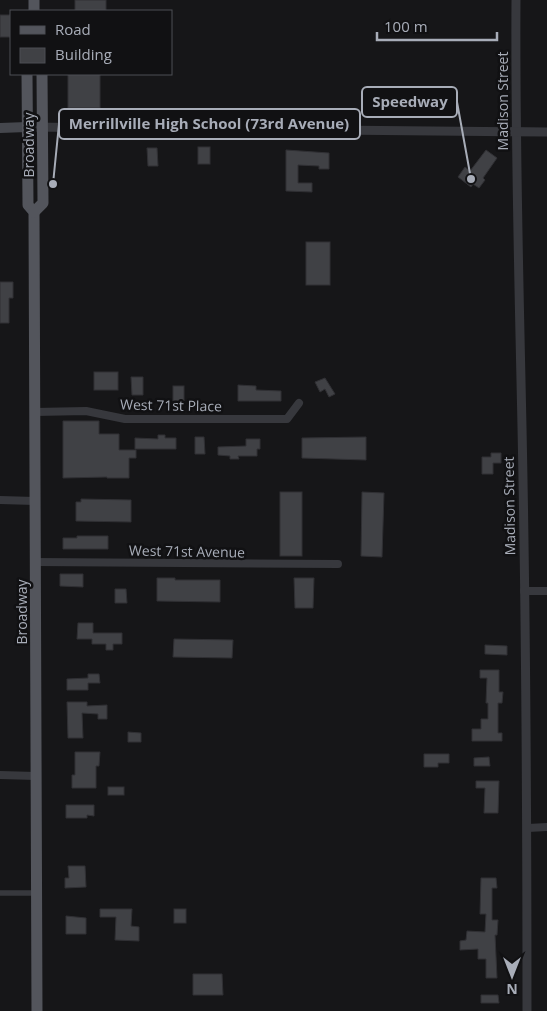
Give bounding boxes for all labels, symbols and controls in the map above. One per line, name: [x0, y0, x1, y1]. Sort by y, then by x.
legend: [10, 10, 172, 75]
scale bar: [377, 10, 497, 42]
text: 100 m: [384, 16, 428, 36]
text: Road: [55, 19, 91, 39]
text: Building: [55, 44, 112, 64]
street label: Madison Street: [493, 52, 512, 150]
callout: Speedway: [362, 87, 457, 117]
text: Speedway: [372, 91, 448, 111]
callout: Merrillville High School (73rd Avenue): [59, 109, 360, 139]
street label: Broadway: [19, 111, 38, 178]
text: Merrillville High School (73rd Avenue): [69, 113, 349, 133]
street label: West 71st Place: [120, 395, 222, 415]
street label: Madison Street: [499, 456, 519, 556]
street label: West 71st Avenue: [129, 540, 245, 562]
street label: Broadway: [12, 578, 31, 645]
north arrow: [487, 951, 537, 1001]
text: N: [506, 980, 518, 999]

